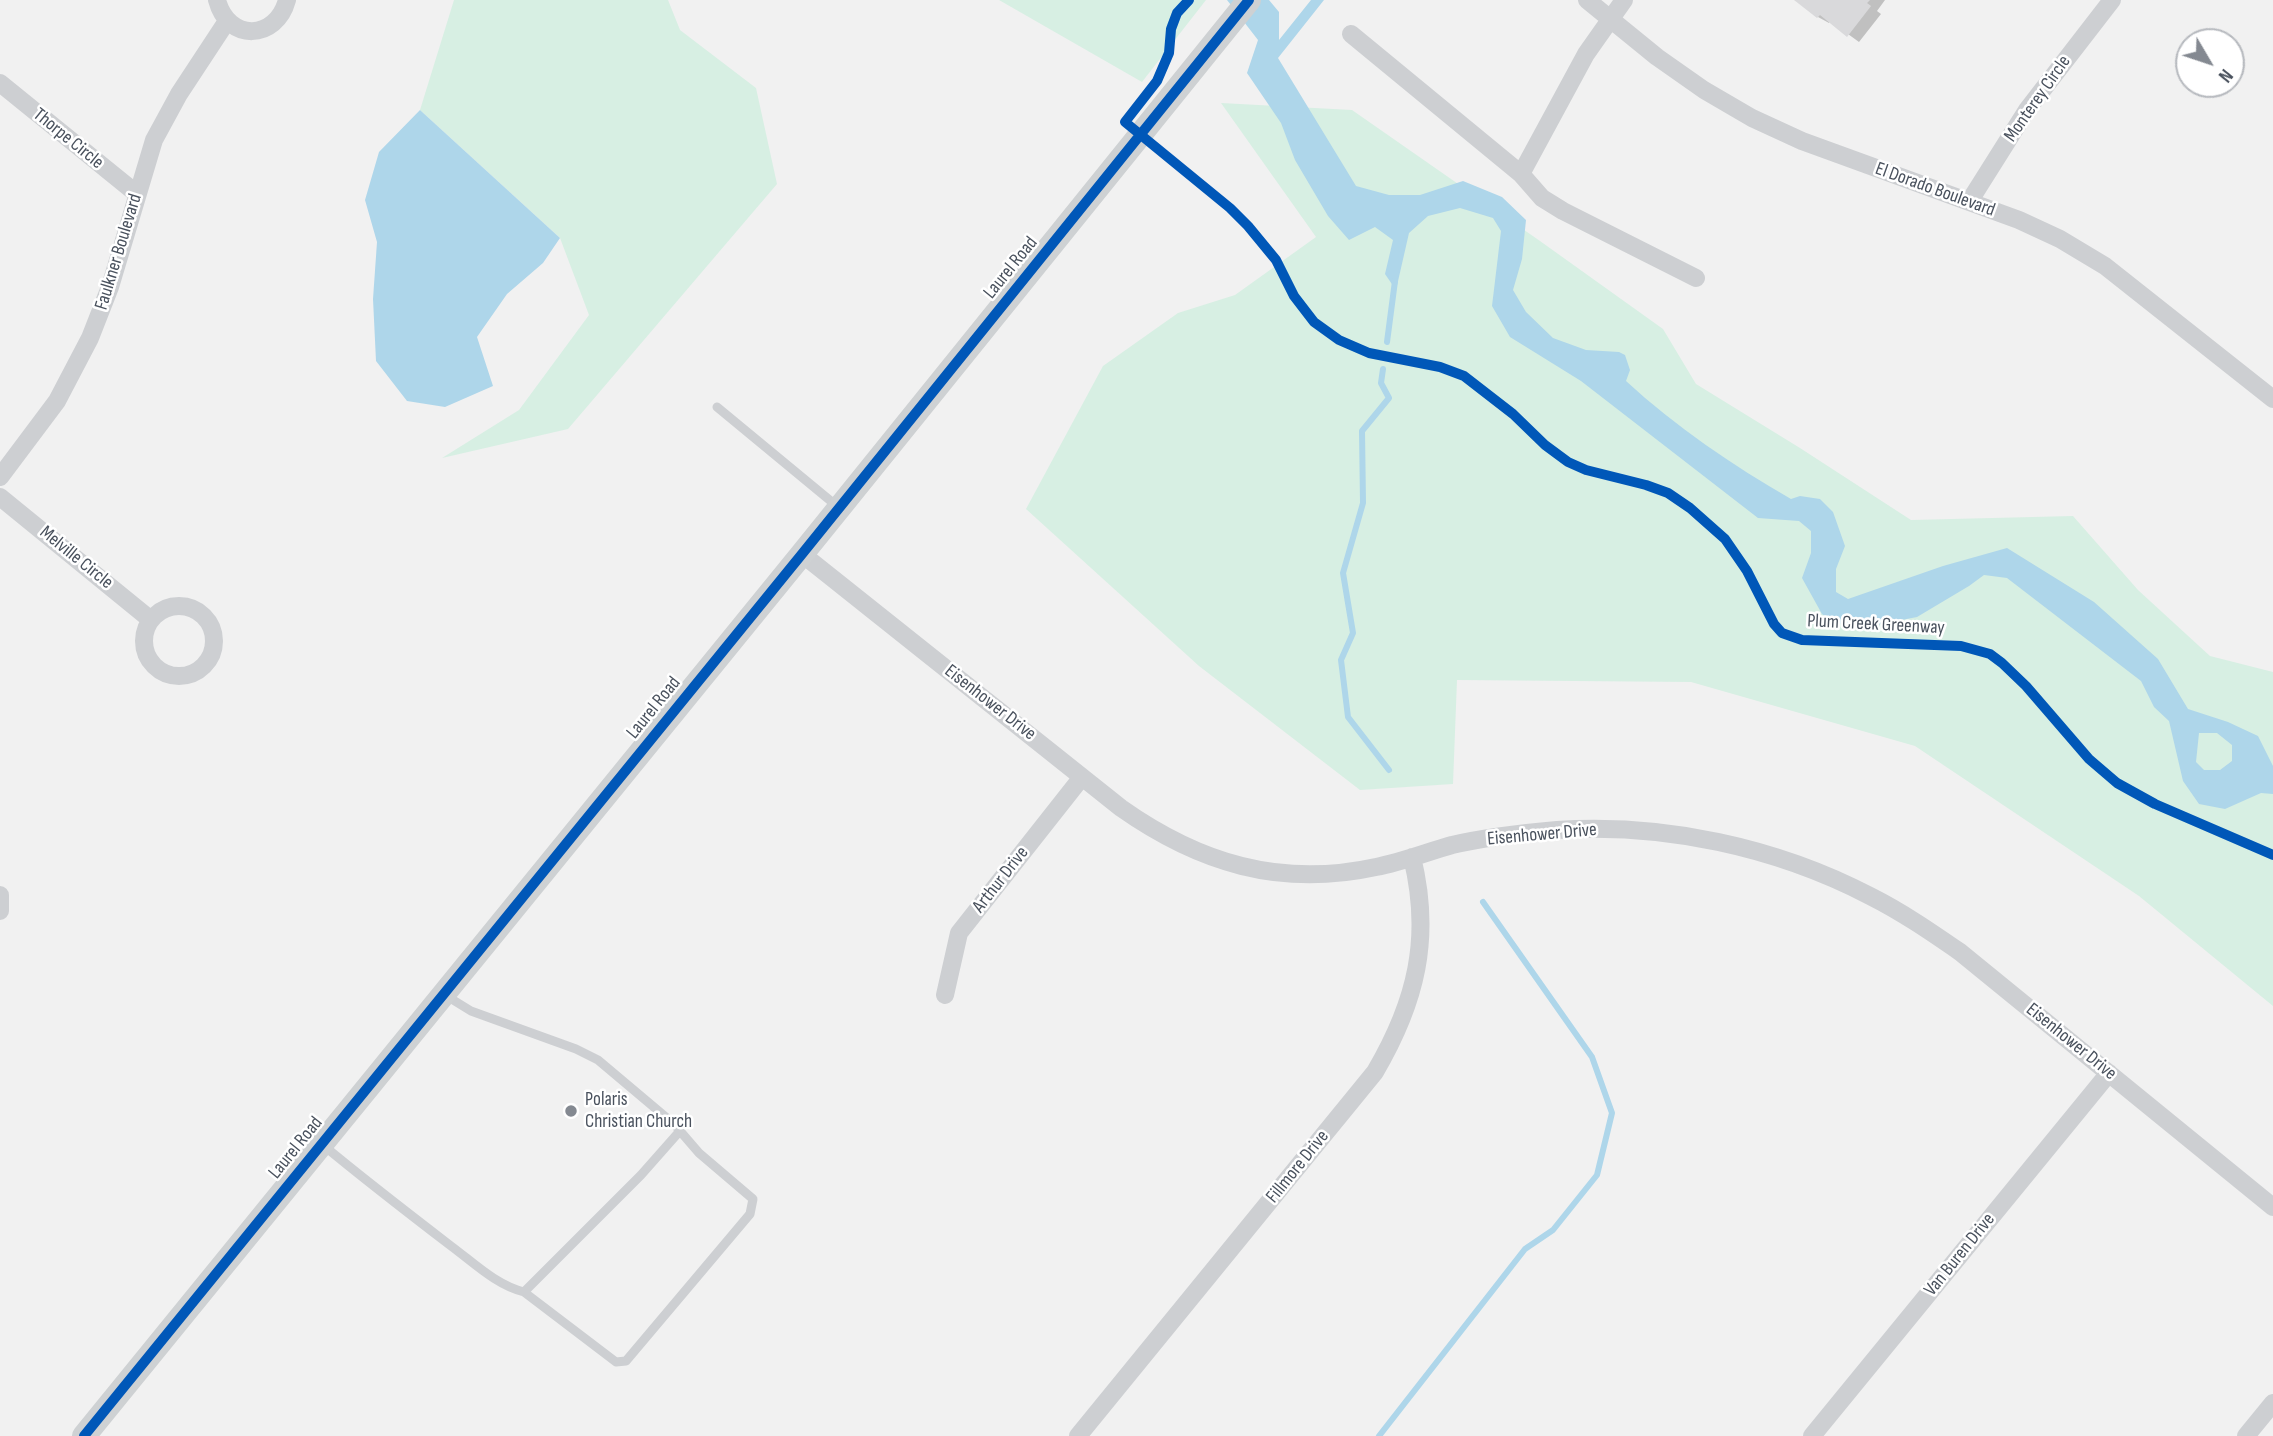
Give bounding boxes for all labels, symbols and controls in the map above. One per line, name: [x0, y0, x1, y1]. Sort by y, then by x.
north arrow: [2175, 28, 2245, 98]
street label: Monterey Circle: [2000, 51, 2076, 147]
text: N: [2213, 64, 2237, 86]
street label: Thorpe Circle: [28, 104, 108, 174]
street label: El Dorado Boulevard: [1872, 158, 1998, 222]
street label: Faulkner Boulevard: [91, 191, 147, 313]
street label: Laurel Road: [979, 232, 1043, 304]
street label: Melville Circle: [35, 522, 117, 594]
street label: Plum Creek Greenway: [1807, 610, 1945, 640]
street label: Eisenhower Drive: [940, 660, 1040, 746]
street label: Laurel Road: [622, 672, 686, 744]
street label: Eisenhower Drive: [1486, 819, 1598, 851]
street label: Arthur Drive: [968, 842, 1034, 918]
street label: Eisenhower Drive: [2021, 999, 2121, 1085]
place label: Polaris Christian Church: [585, 1089, 692, 1133]
marker: Polaris Christian Church: [563, 1103, 579, 1119]
street label: Laurel Road: [264, 1112, 328, 1184]
street label: Fillmore Drive: [1262, 1126, 1334, 1208]
street label: Van Buren Drive: [1920, 1209, 2000, 1301]

